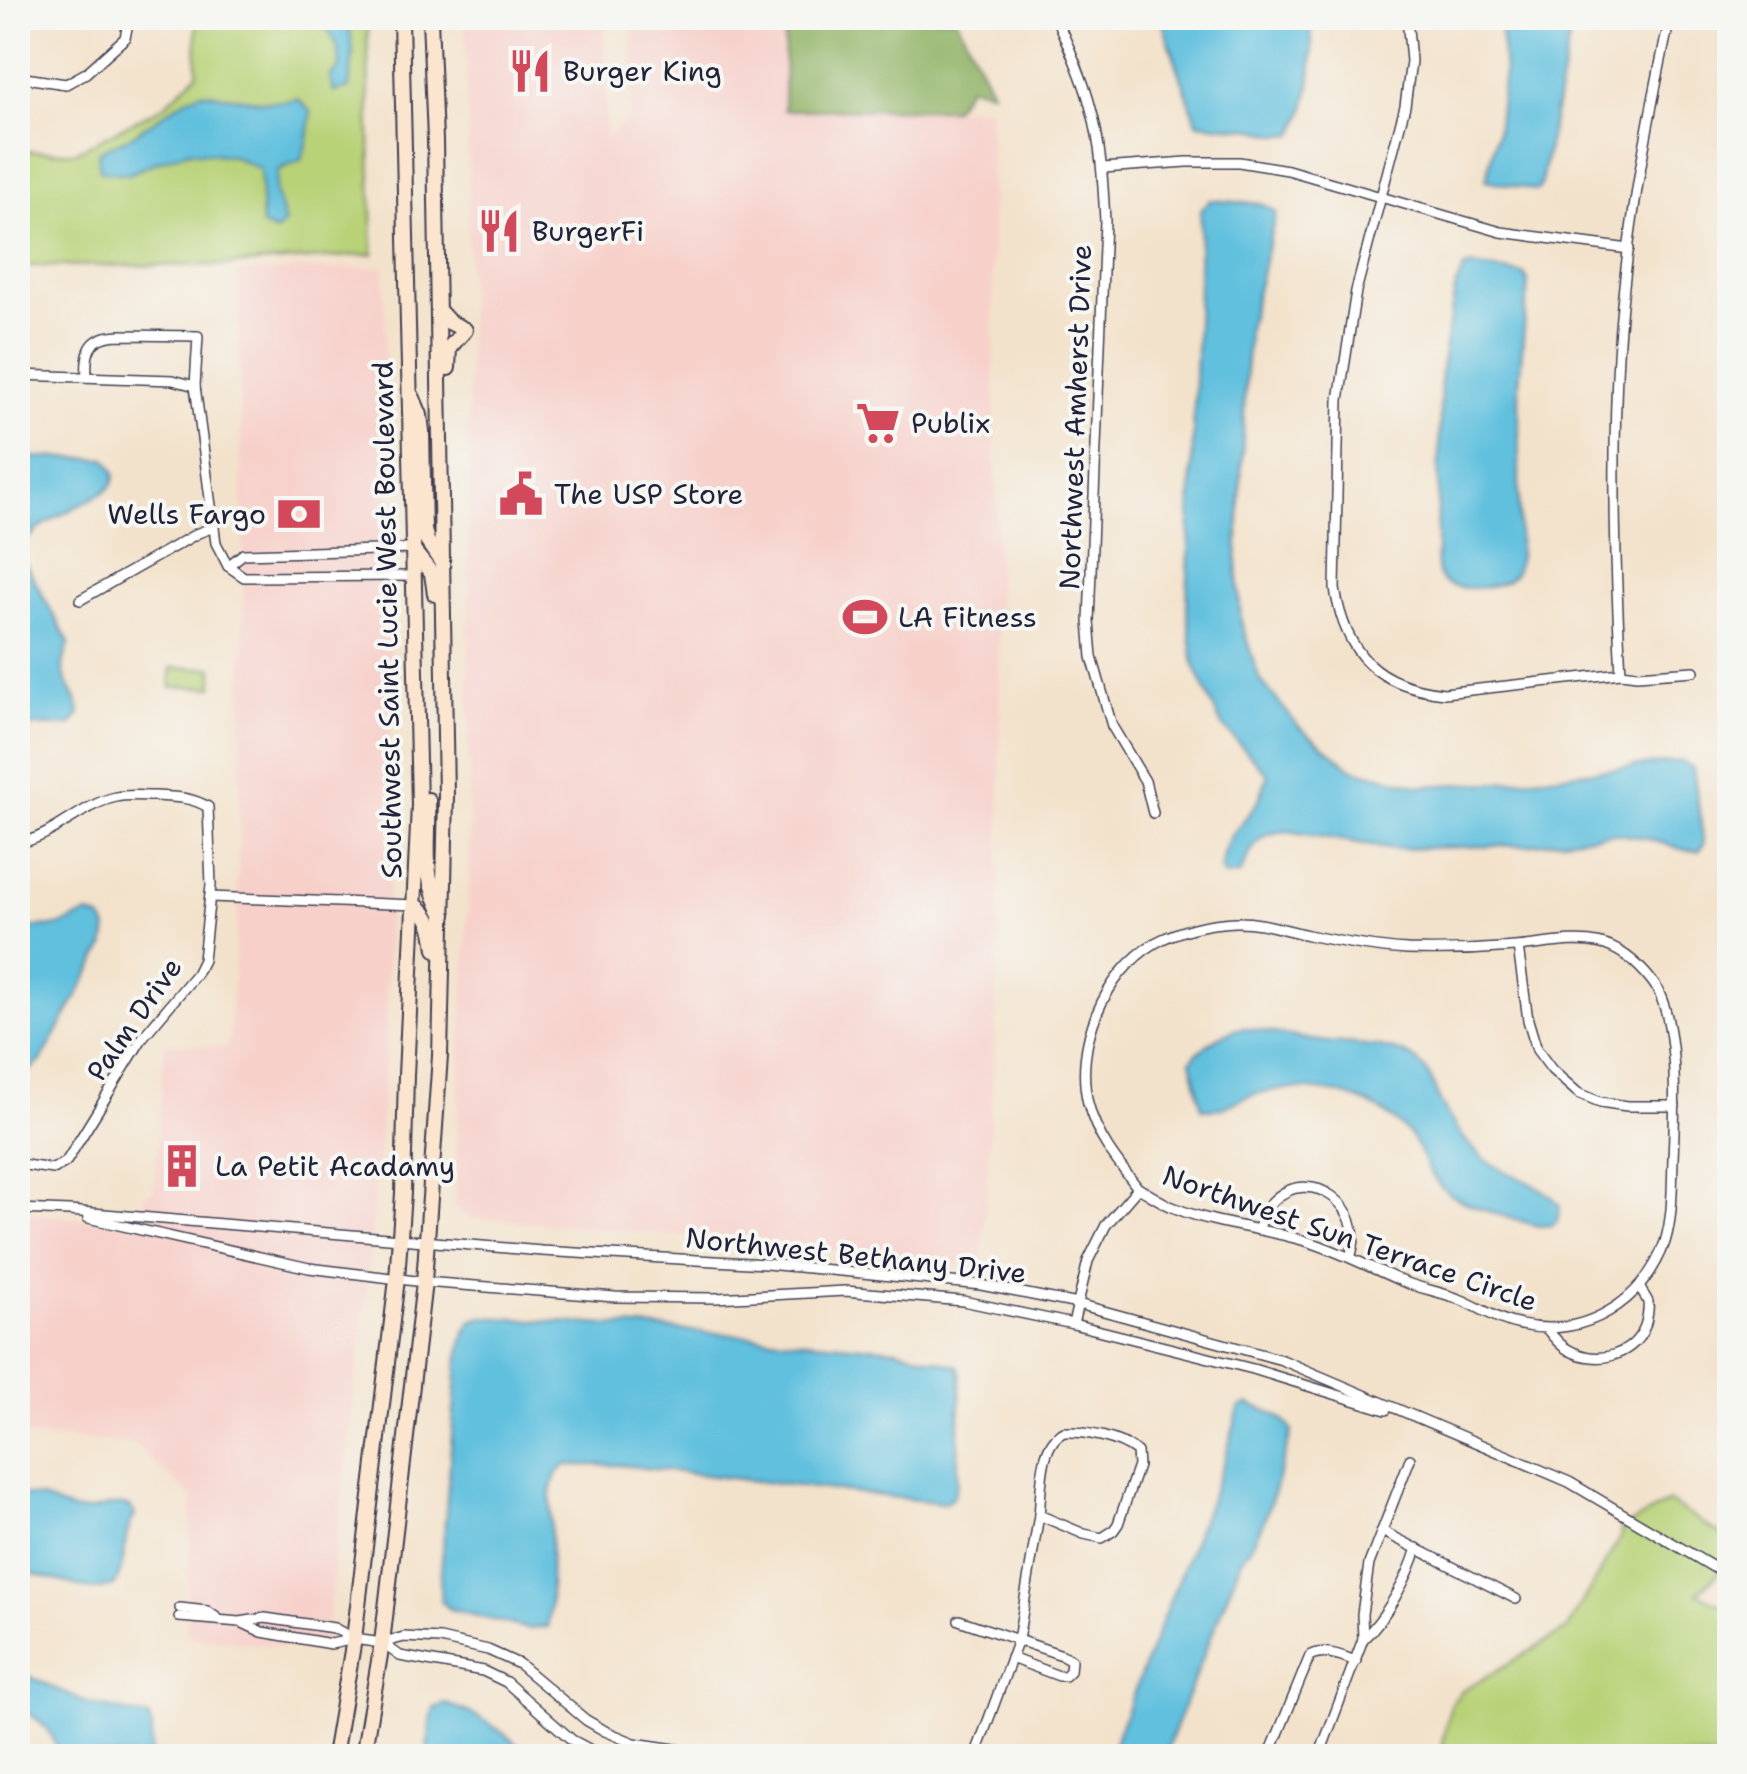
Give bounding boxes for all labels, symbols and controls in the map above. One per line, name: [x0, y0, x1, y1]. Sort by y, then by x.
restaurant icon: Burger King: [506, 47, 554, 95]
place label: Burger King: [563, 52, 722, 90]
restaurant icon: BurgerFi: [475, 207, 523, 255]
place label: BurgerFi: [532, 212, 644, 250]
street label: Northwest Amherst Drive: [1050, 244, 1100, 590]
street label: Southwest Saint Lucie West Boulevard: [363, 361, 411, 879]
supermarket icon: Publix: [854, 399, 902, 447]
place label: Publix: [911, 404, 990, 442]
public building icon: The USP Store: [497, 470, 545, 518]
place label: The USP Store: [554, 475, 743, 513]
bank icon: Wells Fargo: [275, 490, 323, 538]
place label: Wells Fargo: [107, 495, 266, 533]
sports icon: LA Fitness: [841, 593, 889, 641]
place label: LA Fitness: [898, 598, 1037, 636]
street label: Palm Drive: [77, 950, 191, 1088]
building icon: La Petit Acadamy: [158, 1142, 206, 1190]
place label: La Petit Acadamy: [215, 1147, 455, 1185]
street label: Northwest Sun Terrace Circle: [1158, 1156, 1542, 1320]
street label: Northwest Bethany Drive: [684, 1218, 1028, 1292]

